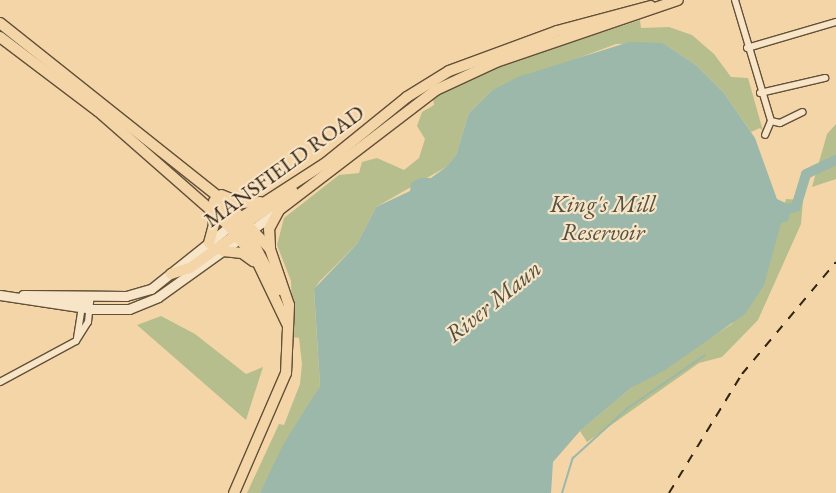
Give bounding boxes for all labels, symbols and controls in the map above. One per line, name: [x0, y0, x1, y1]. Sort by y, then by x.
street label: MANSFIELD ROAD: [199, 99, 369, 233]
water label: King's Mill Reservoir: [550, 190, 656, 246]
water label: River Maun: [439, 254, 547, 348]

